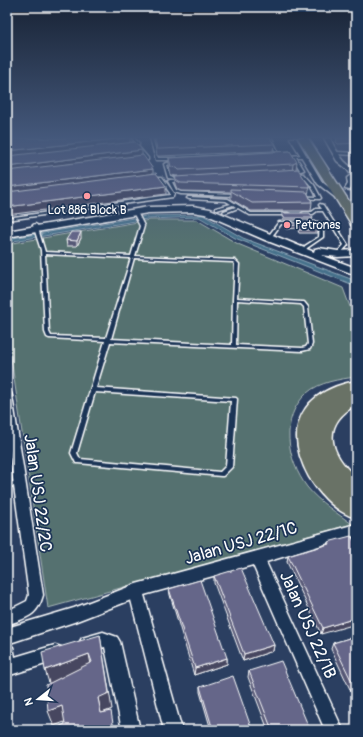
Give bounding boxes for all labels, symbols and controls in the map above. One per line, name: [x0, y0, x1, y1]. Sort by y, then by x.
marker: Lot 886 Block B: [82, 191, 92, 201]
place label: Lot 886 Block B: [48, 203, 127, 218]
place label: Petronas: [295, 218, 341, 233]
marker: Petronas: [282, 220, 292, 230]
street label: Jalan USJ 22/2C: [19, 433, 57, 553]
street label: Jalan USJ 22/1C: [182, 517, 300, 569]
street label: Jalan USJ 22/1B: [275, 568, 341, 682]
north arrow: [18, 679, 58, 719]
text: N: [21, 696, 36, 707]

